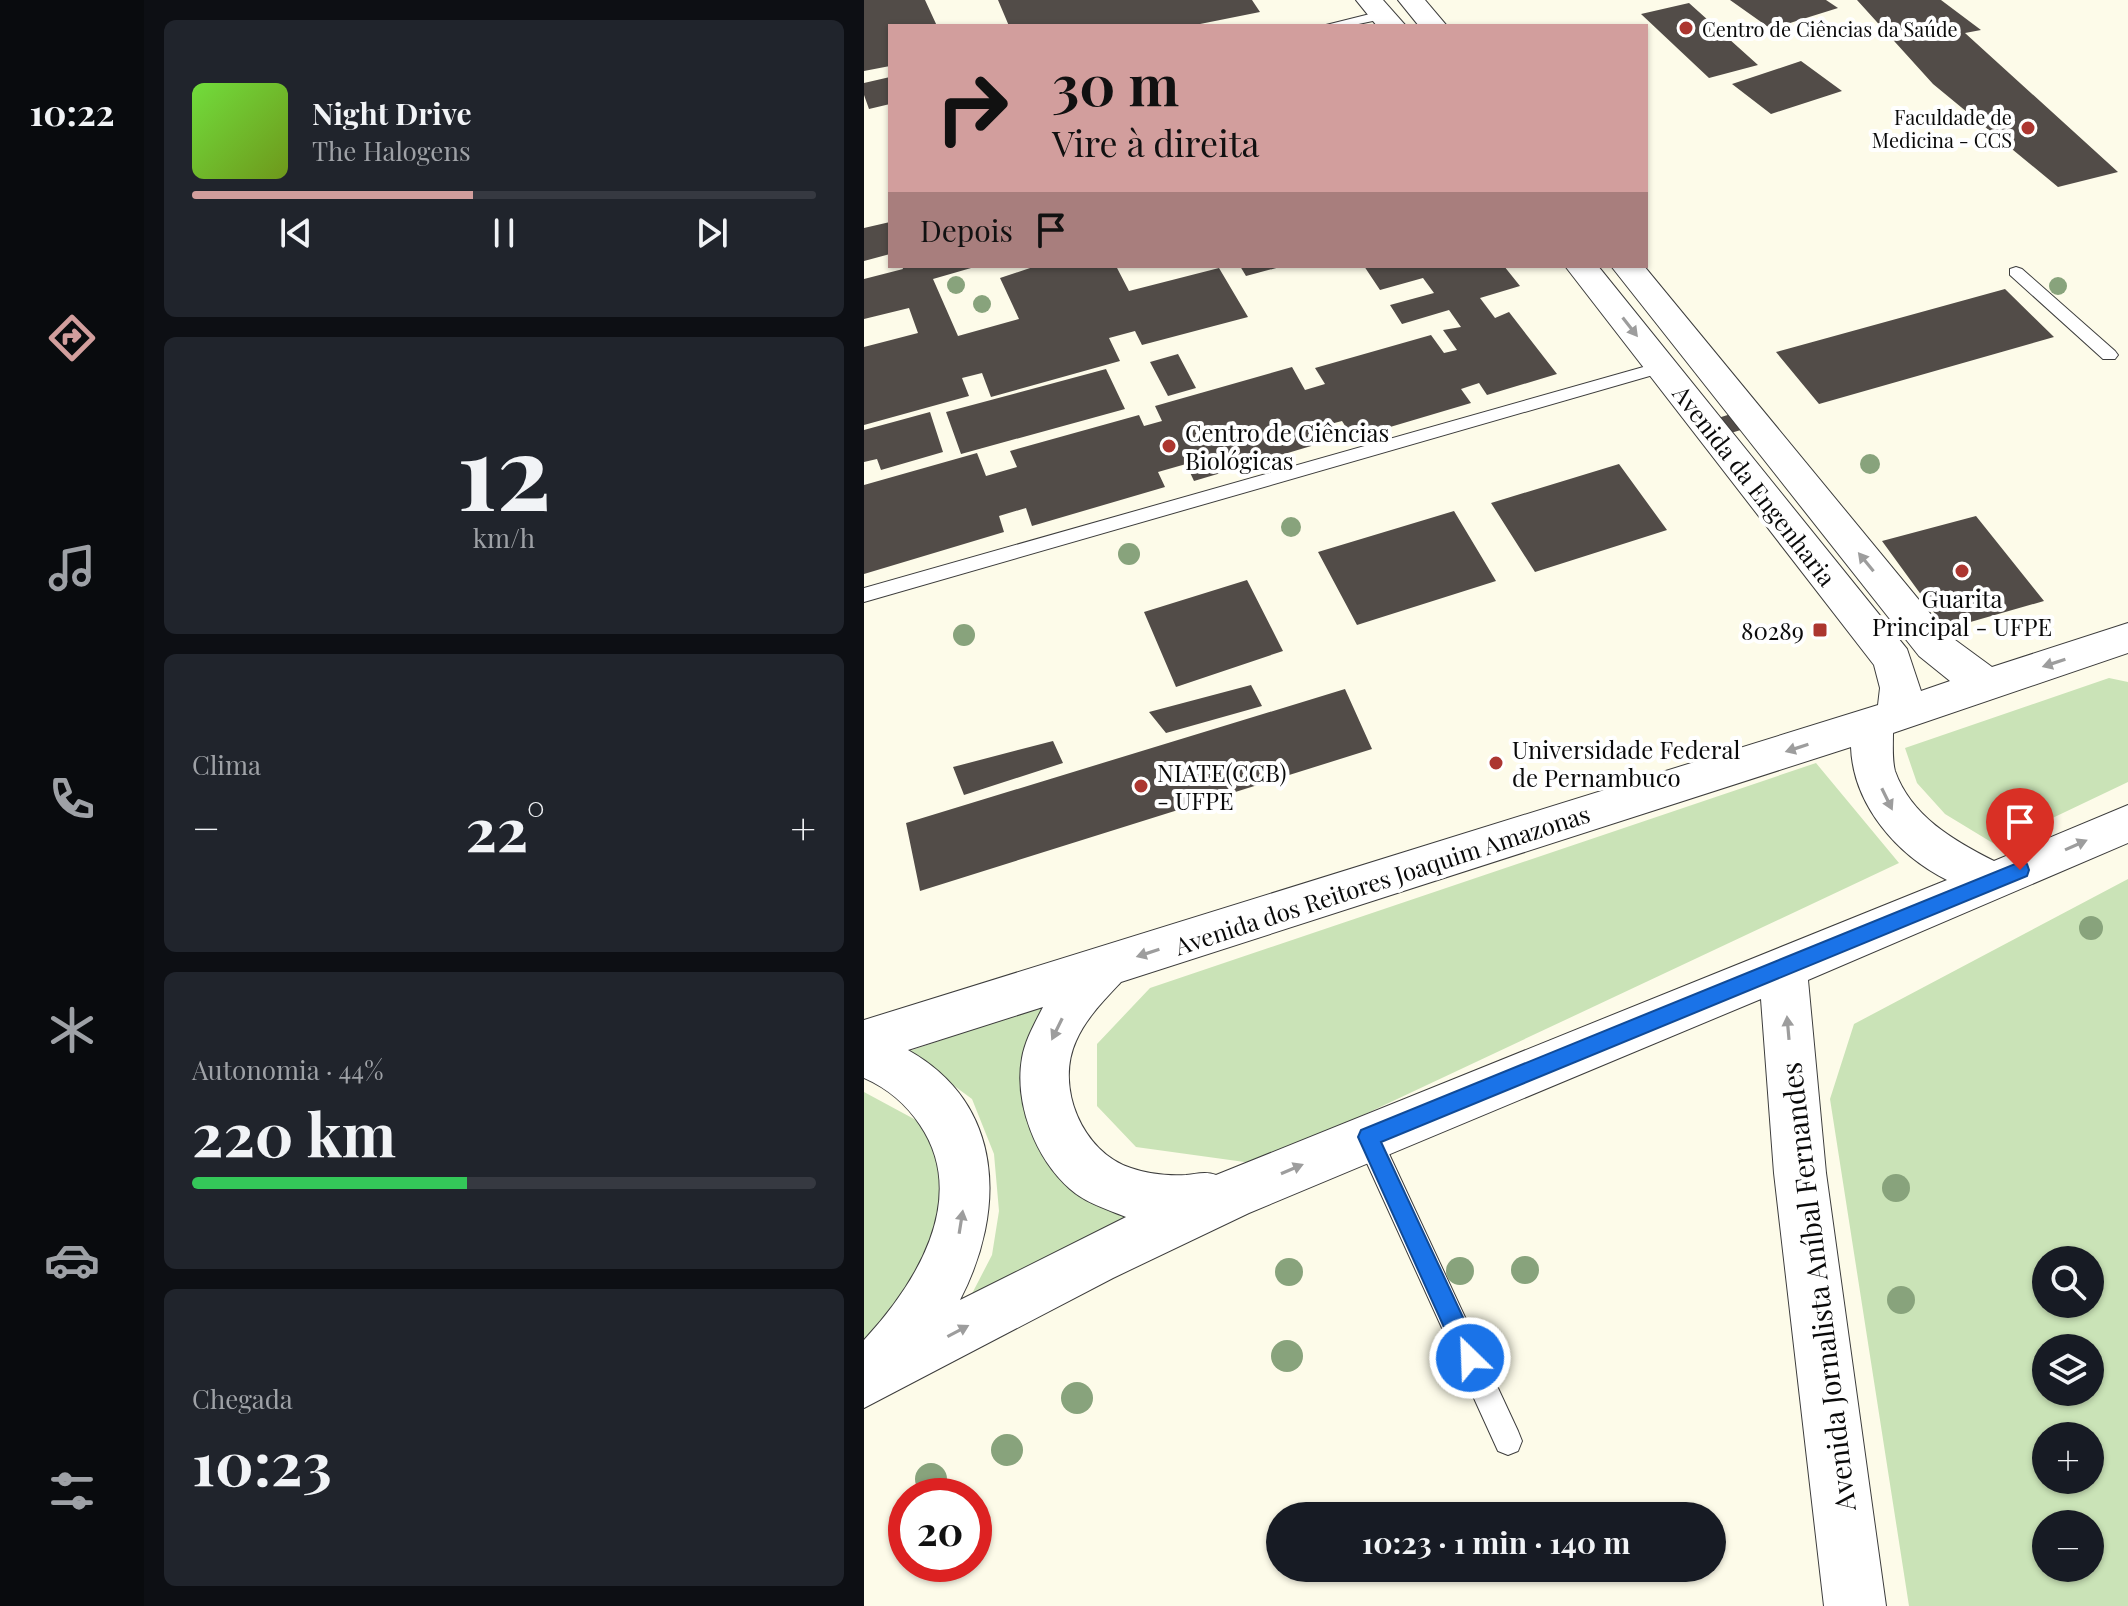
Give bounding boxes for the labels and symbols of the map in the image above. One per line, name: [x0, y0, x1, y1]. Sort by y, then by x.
place label: Centro de Ciências da Saúde: [1702, 15, 1958, 42]
marker: Centro de Ciências da Saúde: [1677, 19, 1695, 37]
place label: Faculdade de Medicina - CCS: [1872, 103, 2012, 153]
marker: Faculdade de Medicina - CCS: [2019, 119, 2037, 137]
one-way arrow: [1621, 317, 1637, 337]
street label: Avenida da Engenharia: [1666, 377, 1844, 592]
place label: Centro de Ciências Biológicas: [1185, 416, 1389, 476]
marker: Centro de Ciências Biológicas: [1160, 437, 1178, 455]
one-way arrow: [1858, 553, 1875, 573]
marker: Guarita Principal - UFPE: [1953, 562, 1971, 580]
place label: Guarita Principal - UFPE: [1872, 582, 2052, 642]
place label: 80289: [1741, 614, 1804, 646]
marker: 80289: [1811, 621, 1829, 639]
one-way arrow: [2042, 657, 2066, 670]
place label: Universidade Federal de Pernambuco: [1512, 733, 1740, 793]
one-way arrow: [1785, 742, 1809, 754]
marker: Universidade Federal de Pernambuco: [1487, 754, 1505, 772]
place label: NIATE(CCB) - UFPE: [1157, 756, 1287, 816]
marker: NIATE(CCB) - UFPE: [1132, 777, 1150, 795]
one-way arrow: [1881, 787, 1894, 810]
pin: [1986, 788, 2054, 870]
street label: Avenida dos Reitores Joaquim Amazonas: [1170, 797, 1594, 962]
one-way arrow: [2065, 839, 2088, 852]
one-way arrow: [1136, 947, 1160, 959]
one-way arrow: [1781, 1015, 1794, 1040]
one-way arrow: [1051, 1018, 1064, 1041]
street label: Avenida Jornalista Aníbal Fernandes: [1771, 1061, 1863, 1514]
one-way arrow: [1280, 1162, 1304, 1175]
one-way arrow: [955, 1209, 968, 1234]
position arrow: [1428, 1316, 1512, 1400]
one-way arrow: [947, 1324, 969, 1338]
speed limit sign: 20: [888, 1478, 992, 1582]

